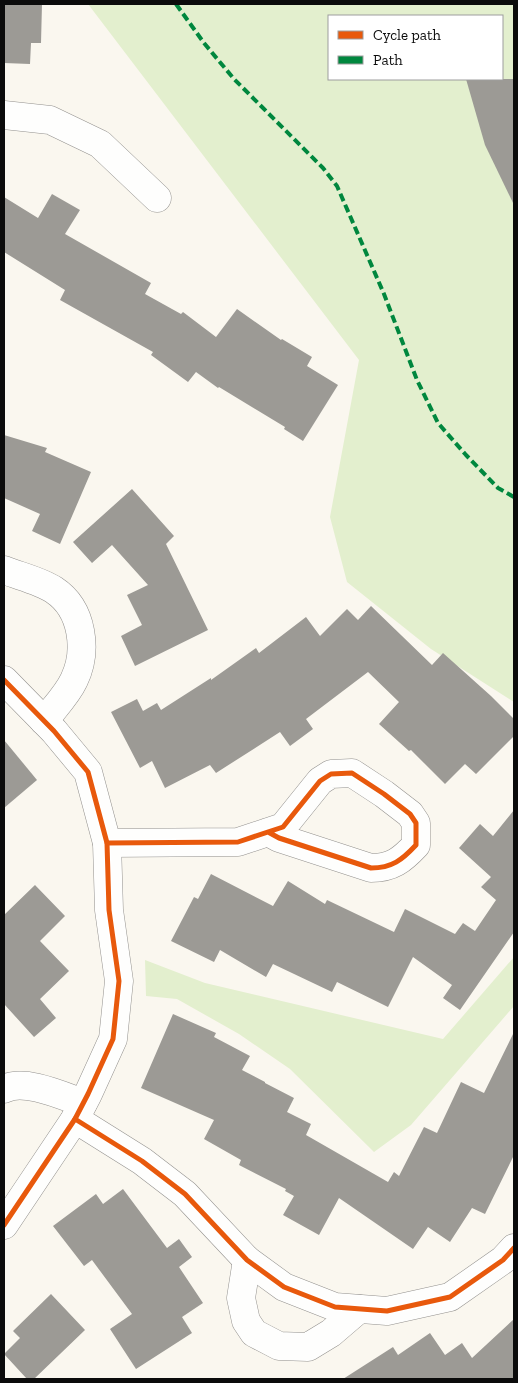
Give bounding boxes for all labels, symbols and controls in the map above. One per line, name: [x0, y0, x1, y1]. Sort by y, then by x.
legend: [328, 15, 503, 80]
text: Cycle path: [373, 26, 442, 44]
text: Path: [373, 51, 403, 69]

